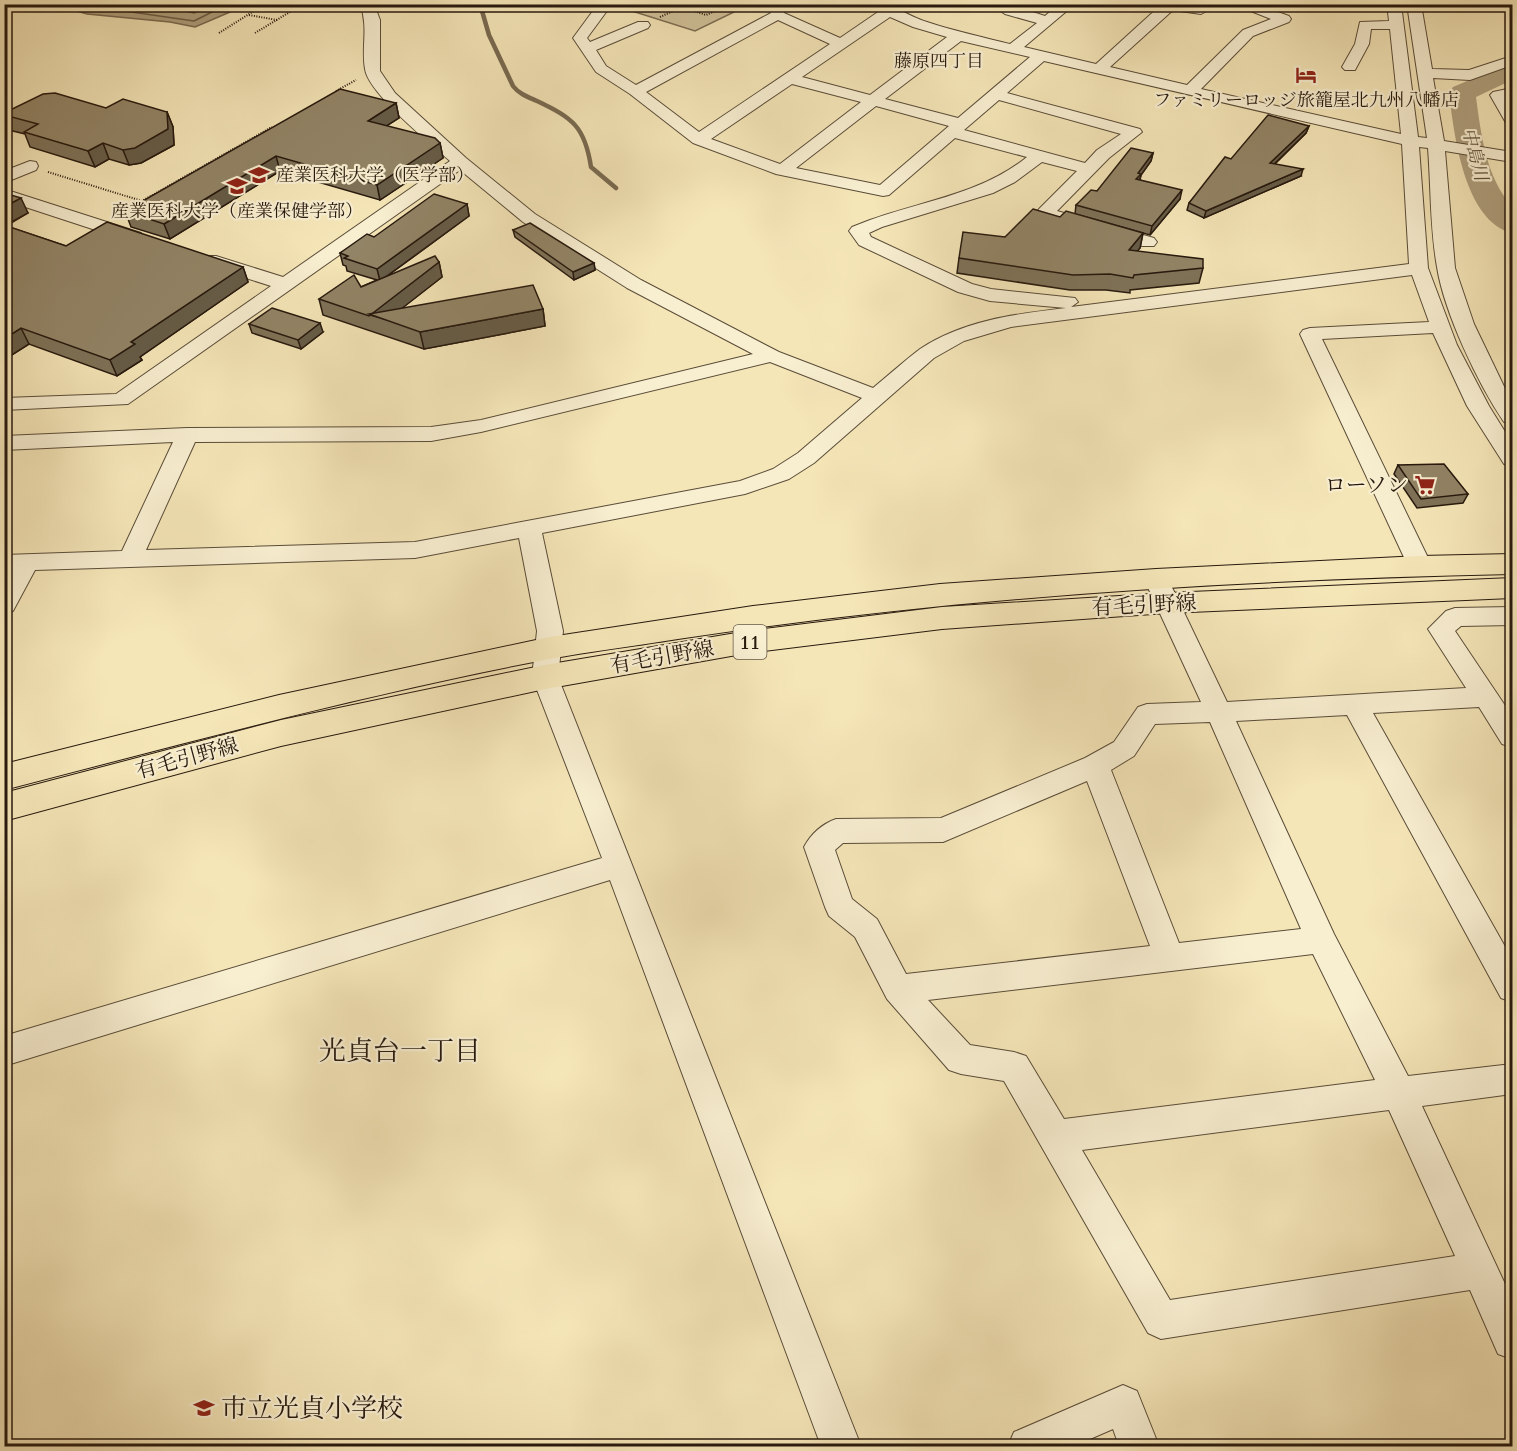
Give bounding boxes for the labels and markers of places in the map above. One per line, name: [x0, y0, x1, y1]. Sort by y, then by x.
hotel icon: ファミリーロッジ旅籠屋北九州八幡店: [1294, 63, 1318, 87]
place label: ファミリーロッジ旅籠屋北九州八幡店: [1153, 88, 1459, 113]
school or university icon: 産業医科大学（医学部）: [247, 163, 271, 187]
place label: 産業医科大学（医学部）: [276, 163, 474, 188]
school or university icon: 産業医科大学（産業保健学部）: [225, 174, 249, 198]
place label: 産業医科大学（産業保健学部）: [111, 199, 363, 224]
place label: ローソン: [1325, 471, 1408, 500]
supermarket icon: ローソン: [1413, 473, 1437, 497]
place label: 市立光貞小学校: [221, 1391, 403, 1426]
school or university icon: 市立光貞小学校: [192, 1396, 216, 1420]

